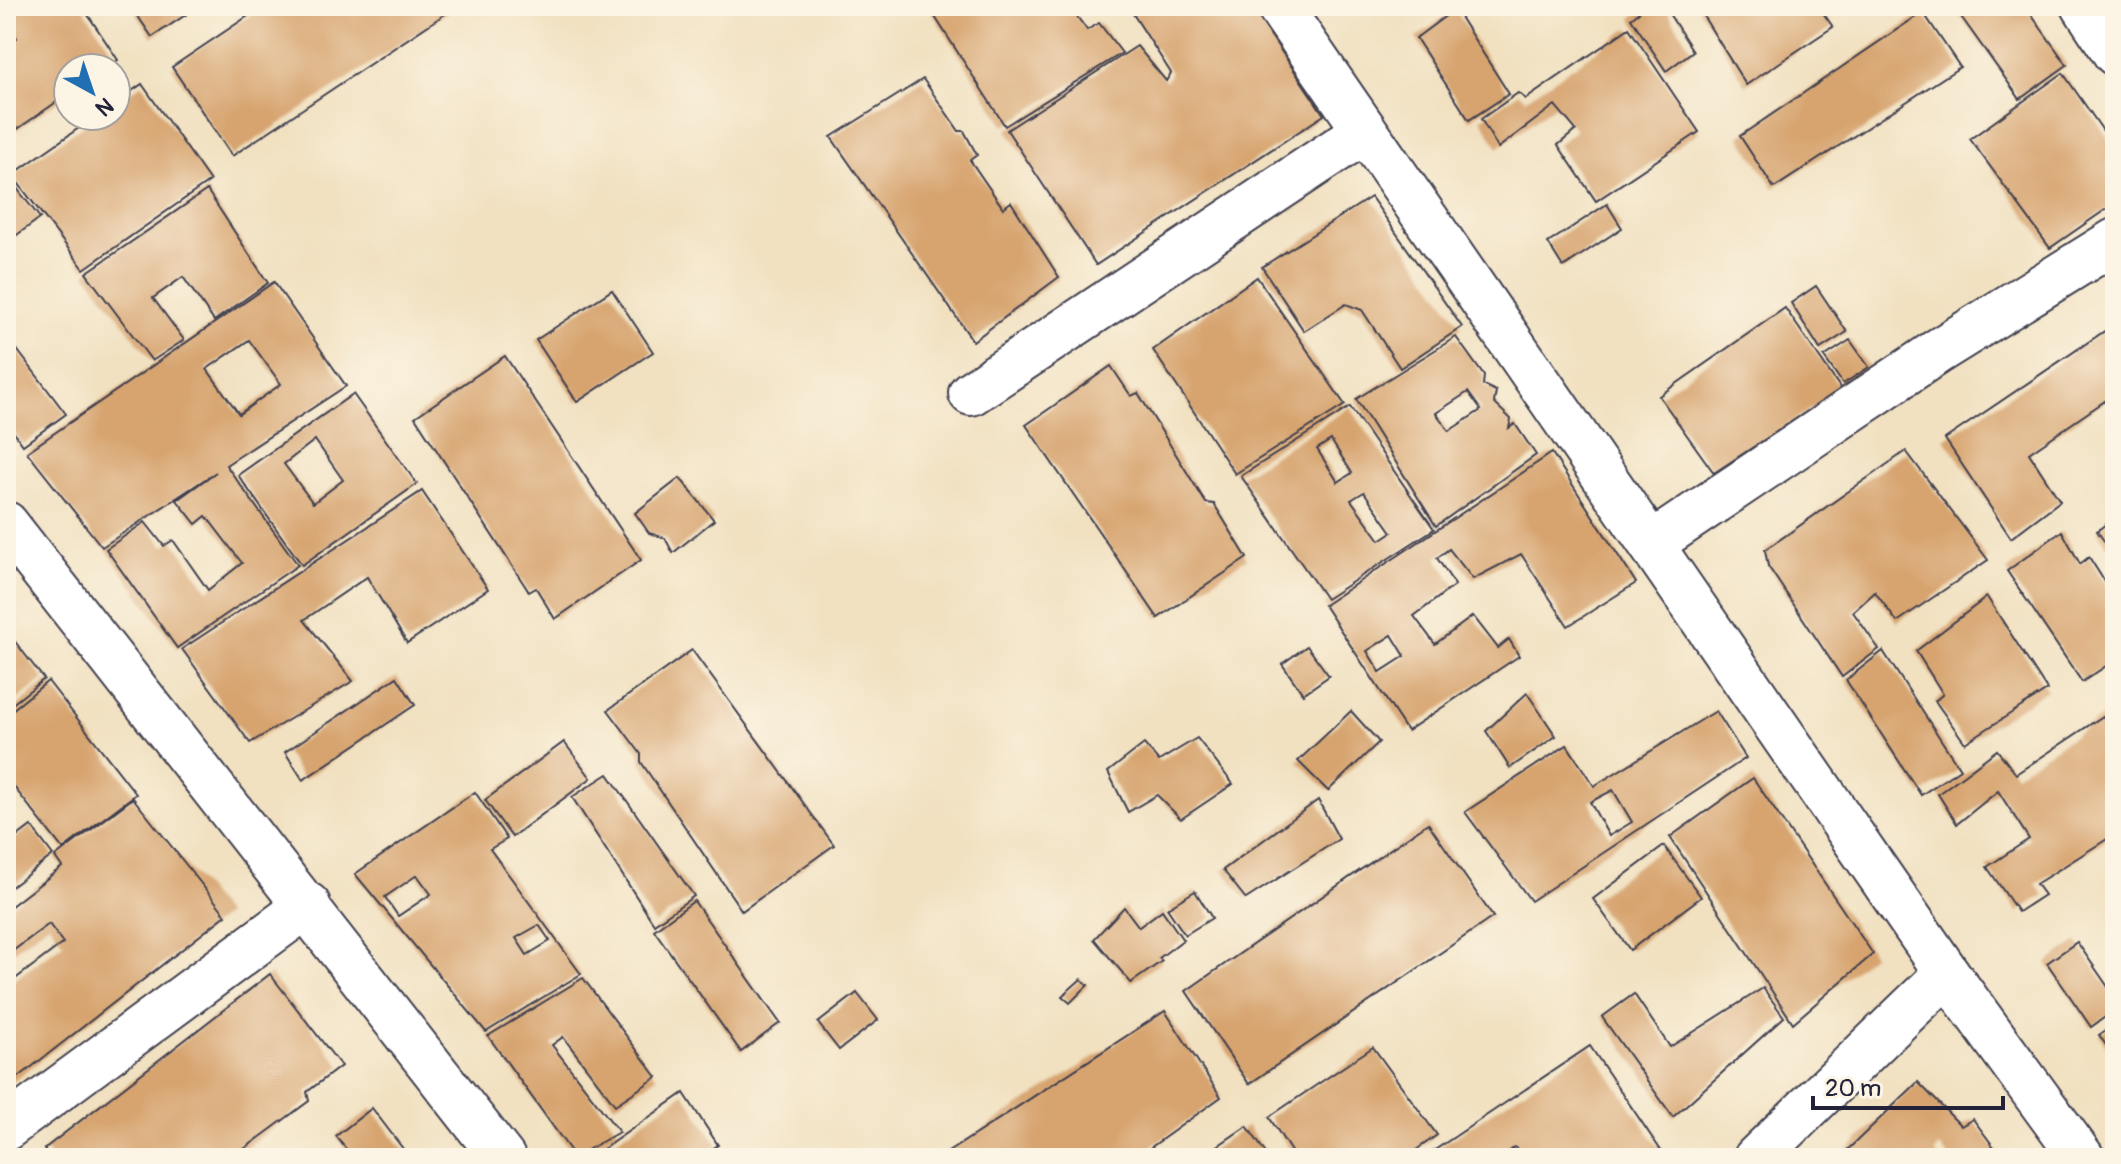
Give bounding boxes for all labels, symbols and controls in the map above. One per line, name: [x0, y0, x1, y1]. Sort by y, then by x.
north arrow: [52, 52, 132, 132]
text: N: [89, 91, 119, 122]
scale bar: [1813, 1060, 2003, 1110]
text: 20 m: [1825, 1074, 1881, 1103]

